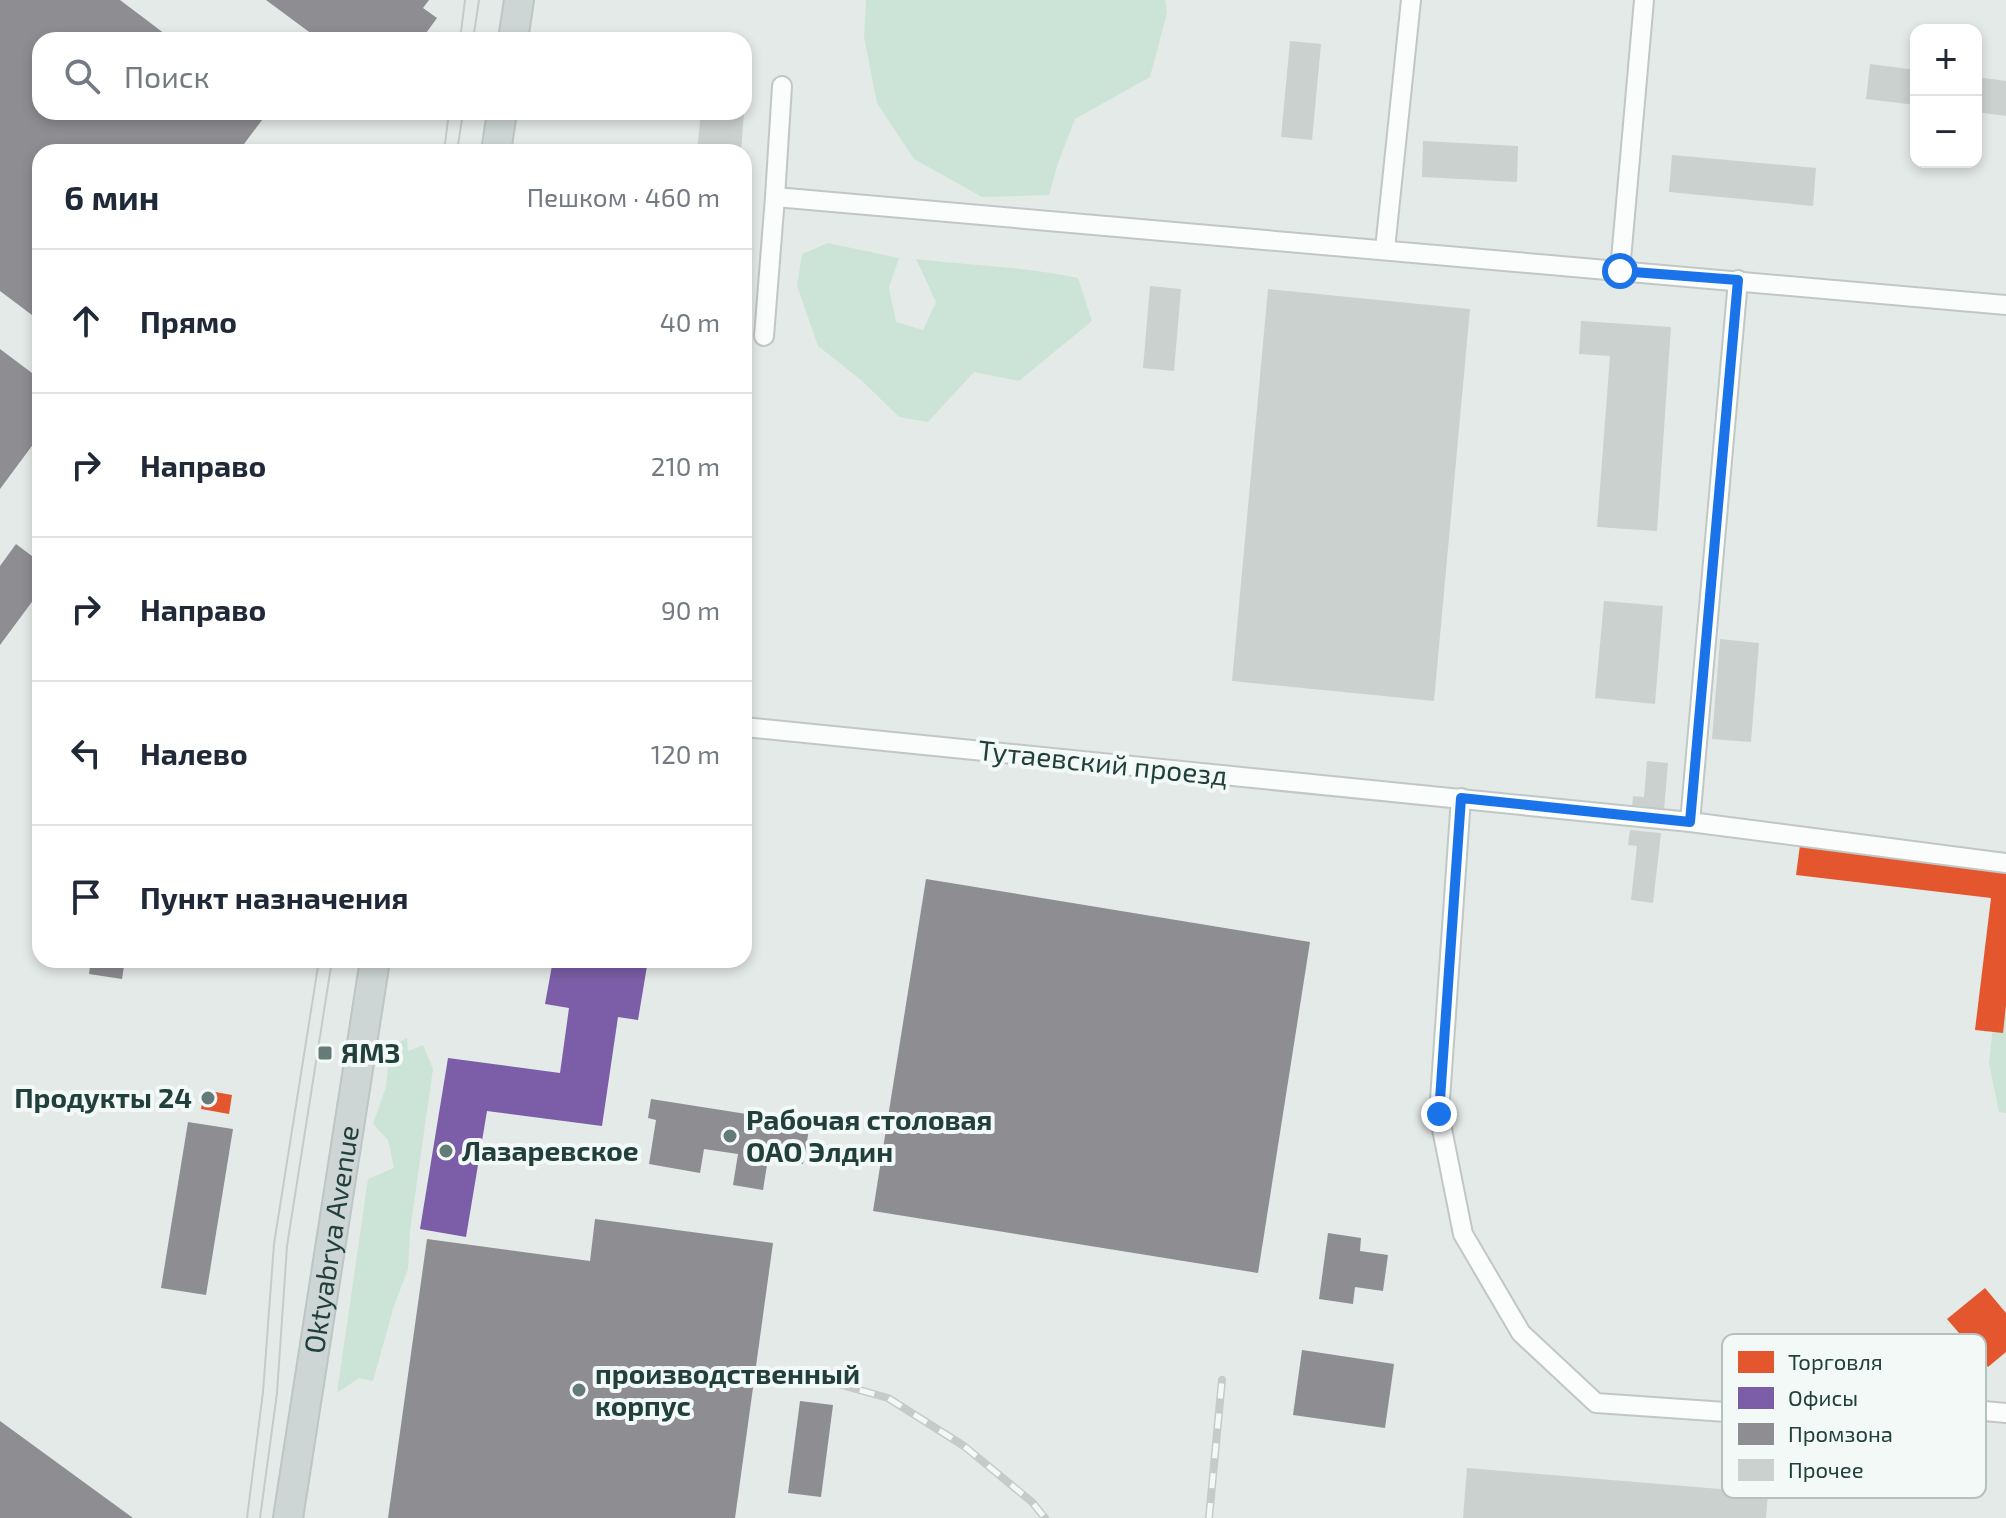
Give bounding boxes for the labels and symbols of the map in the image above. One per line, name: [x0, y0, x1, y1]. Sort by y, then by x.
route start: [1602, 253, 1638, 289]
street label: Тутаевский проезд: [977, 732, 1229, 792]
place label: ЯМЗ: [341, 1035, 401, 1069]
marker: ЯМЗ: [316, 1044, 334, 1062]
place label: Продукты 24: [14, 1080, 192, 1114]
marker: Продукты 24: [199, 1089, 217, 1107]
route end: [1421, 1096, 1457, 1132]
place label: Рабочая столовая ОАО Элдин: [746, 1102, 992, 1168]
street label: Oktyabrya Avenue: [296, 1123, 365, 1356]
marker: Рабочая столовая ОАО Элдин: [721, 1127, 739, 1145]
place label: Лазаревское: [462, 1133, 639, 1167]
marker: Лазаревское: [437, 1142, 455, 1160]
legend: [1722, 1334, 1986, 1498]
text: Торговля: [1788, 1348, 1883, 1374]
place label: производственный корпус: [595, 1356, 860, 1422]
marker: производственный корпус: [570, 1381, 588, 1399]
text: Офисы: [1788, 1384, 1858, 1410]
text: Промзона: [1788, 1420, 1893, 1446]
text: Прочее: [1788, 1456, 1864, 1482]

